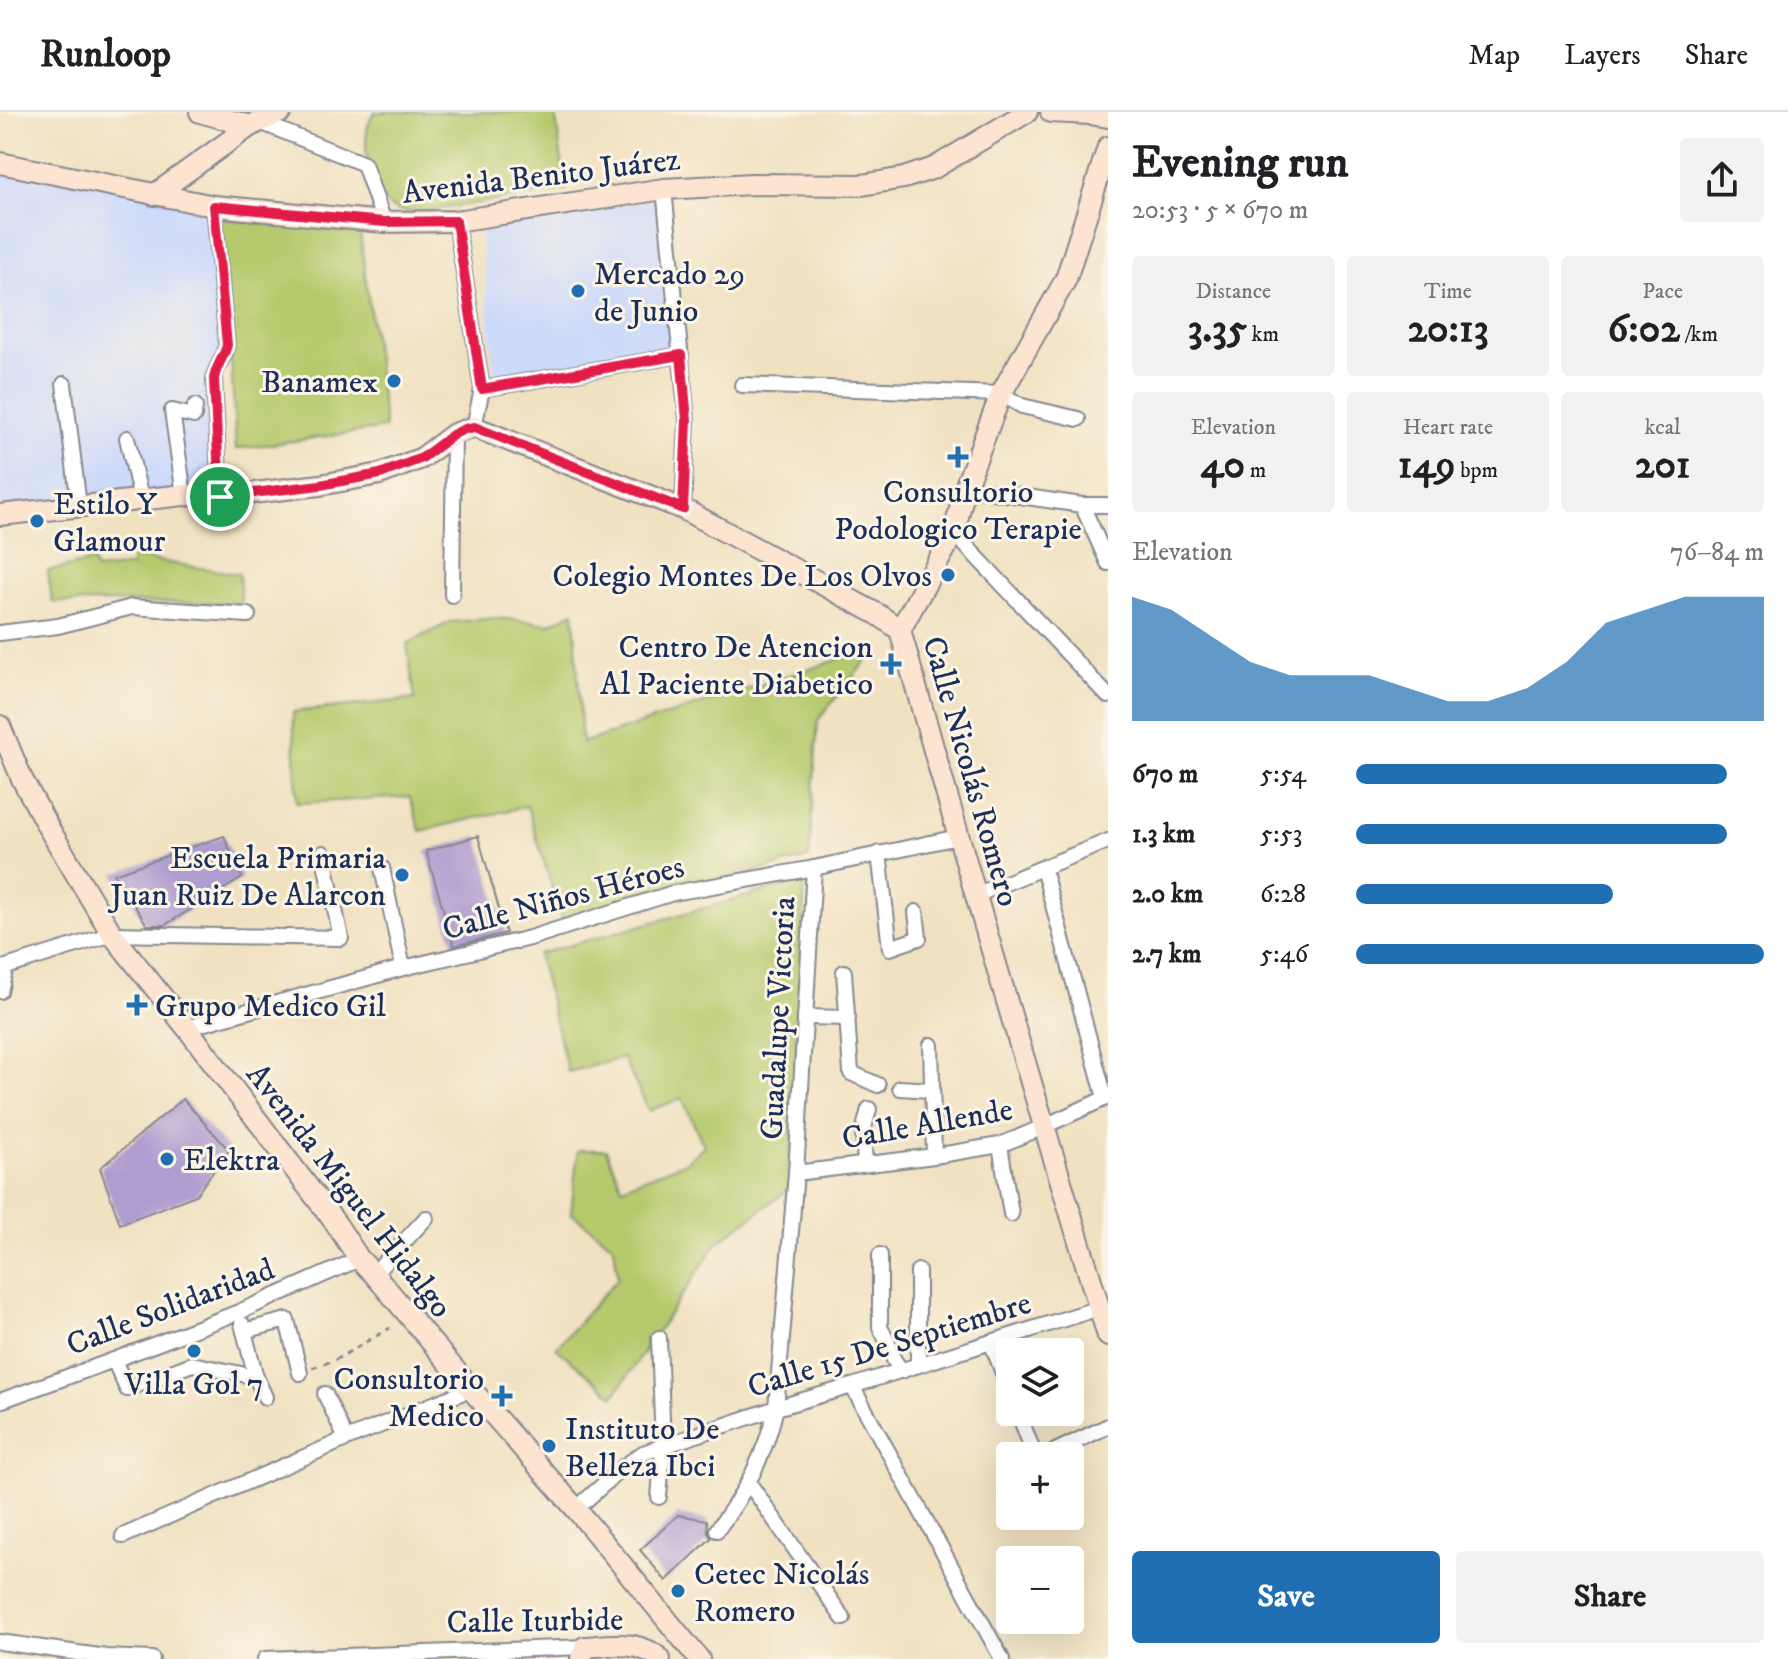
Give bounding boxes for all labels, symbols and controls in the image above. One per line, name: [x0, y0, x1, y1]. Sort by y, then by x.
text: Runloop: [40, 31, 171, 79]
text: Map: [1469, 38, 1520, 73]
text: Layers: [1564, 38, 1641, 73]
text: Share: [1685, 38, 1748, 73]
text: Evening run: [1132, 136, 1349, 191]
button: share: [1680, 138, 1764, 222]
street label: Avenida Benito Juárez: [400, 140, 683, 214]
text: 20:53 · 5 × 670 m: [1132, 194, 1308, 227]
place label: Mercado 29 de Junio: [594, 255, 745, 332]
text: Distance: [1195, 278, 1271, 305]
text: Time: [1424, 278, 1472, 305]
text: Pace: [1642, 278, 1683, 305]
marker: Mercado 29 de Junio: [569, 282, 587, 300]
text: 3.35: [1188, 305, 1247, 355]
text: 20:13: [1407, 305, 1489, 355]
text: 6:02: [1607, 305, 1680, 355]
text: km: [1247, 321, 1279, 348]
text: /km: [1680, 321, 1718, 348]
place label: Banamex: [261, 363, 378, 403]
marker: Banamex: [385, 372, 403, 390]
text: Elevation: [1191, 414, 1276, 441]
text: Heart rate: [1403, 414, 1493, 441]
text: kcal: [1645, 414, 1681, 441]
text: 40: [1200, 441, 1245, 491]
text: 149: [1398, 441, 1456, 491]
text: 201: [1635, 441, 1691, 491]
marker: Consultorio Podologico Terapie: [947, 446, 969, 468]
text: m: [1245, 457, 1266, 484]
text: bpm: [1456, 457, 1498, 484]
pin: [186, 463, 254, 531]
place label: Consultorio Podologico Terapie: [834, 473, 1082, 550]
icon: arrive: [198, 475, 242, 519]
place label: Estilo Y Glamour: [53, 485, 166, 562]
marker: Estilo Y Glamour: [28, 512, 46, 530]
text: Elevation: [1132, 536, 1233, 569]
text: 76–84 m: [1670, 536, 1764, 569]
place label: Colegio Montes De Los Olvos: [552, 557, 932, 597]
marker: Colegio Montes De Los Olvos: [939, 566, 957, 584]
place label: Centro De Atencion Al Paciente Diabetico: [600, 628, 873, 705]
street label: Calle Nicolás Romero: [912, 632, 1028, 911]
marker: Centro De Atencion Al Paciente Diabetico: [880, 653, 902, 675]
text: 670 m: [1132, 758, 1198, 791]
text: 5:54: [1260, 758, 1306, 791]
text: 1.3 km: [1132, 818, 1195, 851]
text: 5:53: [1260, 818, 1302, 851]
place label: Escuela Primaria Juan Ruiz De Alarcon: [107, 839, 386, 916]
street label: Calle Niños Héroes: [438, 847, 689, 950]
marker: Escuela Primaria Juan Ruiz De Alarcon: [393, 866, 411, 884]
text: 2.0 km: [1132, 878, 1203, 911]
text: 6:28: [1260, 878, 1306, 911]
street label: Guadalupe Victoria: [753, 895, 805, 1141]
text: 2.7 km: [1132, 938, 1201, 971]
text: 5:46: [1260, 938, 1308, 971]
place label: Grupo Medico Gil: [155, 987, 386, 1027]
marker: Grupo Medico Gil: [126, 994, 148, 1016]
street label: Avenida Miguel Hidalgo: [237, 1056, 460, 1327]
street label: Calle Allende: [839, 1090, 1016, 1160]
place label: Elektra: [183, 1141, 280, 1181]
marker: Elektra: [158, 1150, 176, 1168]
street label: Calle Solidaridad: [61, 1250, 280, 1366]
street label: Calle 15 De Septiembre: [743, 1284, 1036, 1408]
map controls: [996, 1338, 1084, 1634]
button: layers: [996, 1338, 1084, 1426]
marker: Villa Gol 7: [185, 1342, 203, 1360]
place label: Consultorio Medico: [333, 1360, 484, 1437]
place label: Villa Gol 7: [123, 1365, 264, 1405]
marker: Consultorio Medico: [491, 1385, 513, 1407]
place label: Instituto De Belleza Ibci: [565, 1410, 719, 1487]
marker: Instituto De Belleza Ibci: [540, 1437, 558, 1455]
button: +: [996, 1442, 1084, 1530]
button: −: [996, 1546, 1084, 1634]
button: Save: [1132, 1551, 1440, 1643]
button: Share: [1456, 1551, 1764, 1643]
place label: Cetec Nicolás Romero: [694, 1555, 869, 1632]
marker: Cetec Nicolás Romero: [669, 1582, 687, 1600]
street label: Calle Iturbide: [446, 1600, 624, 1644]

